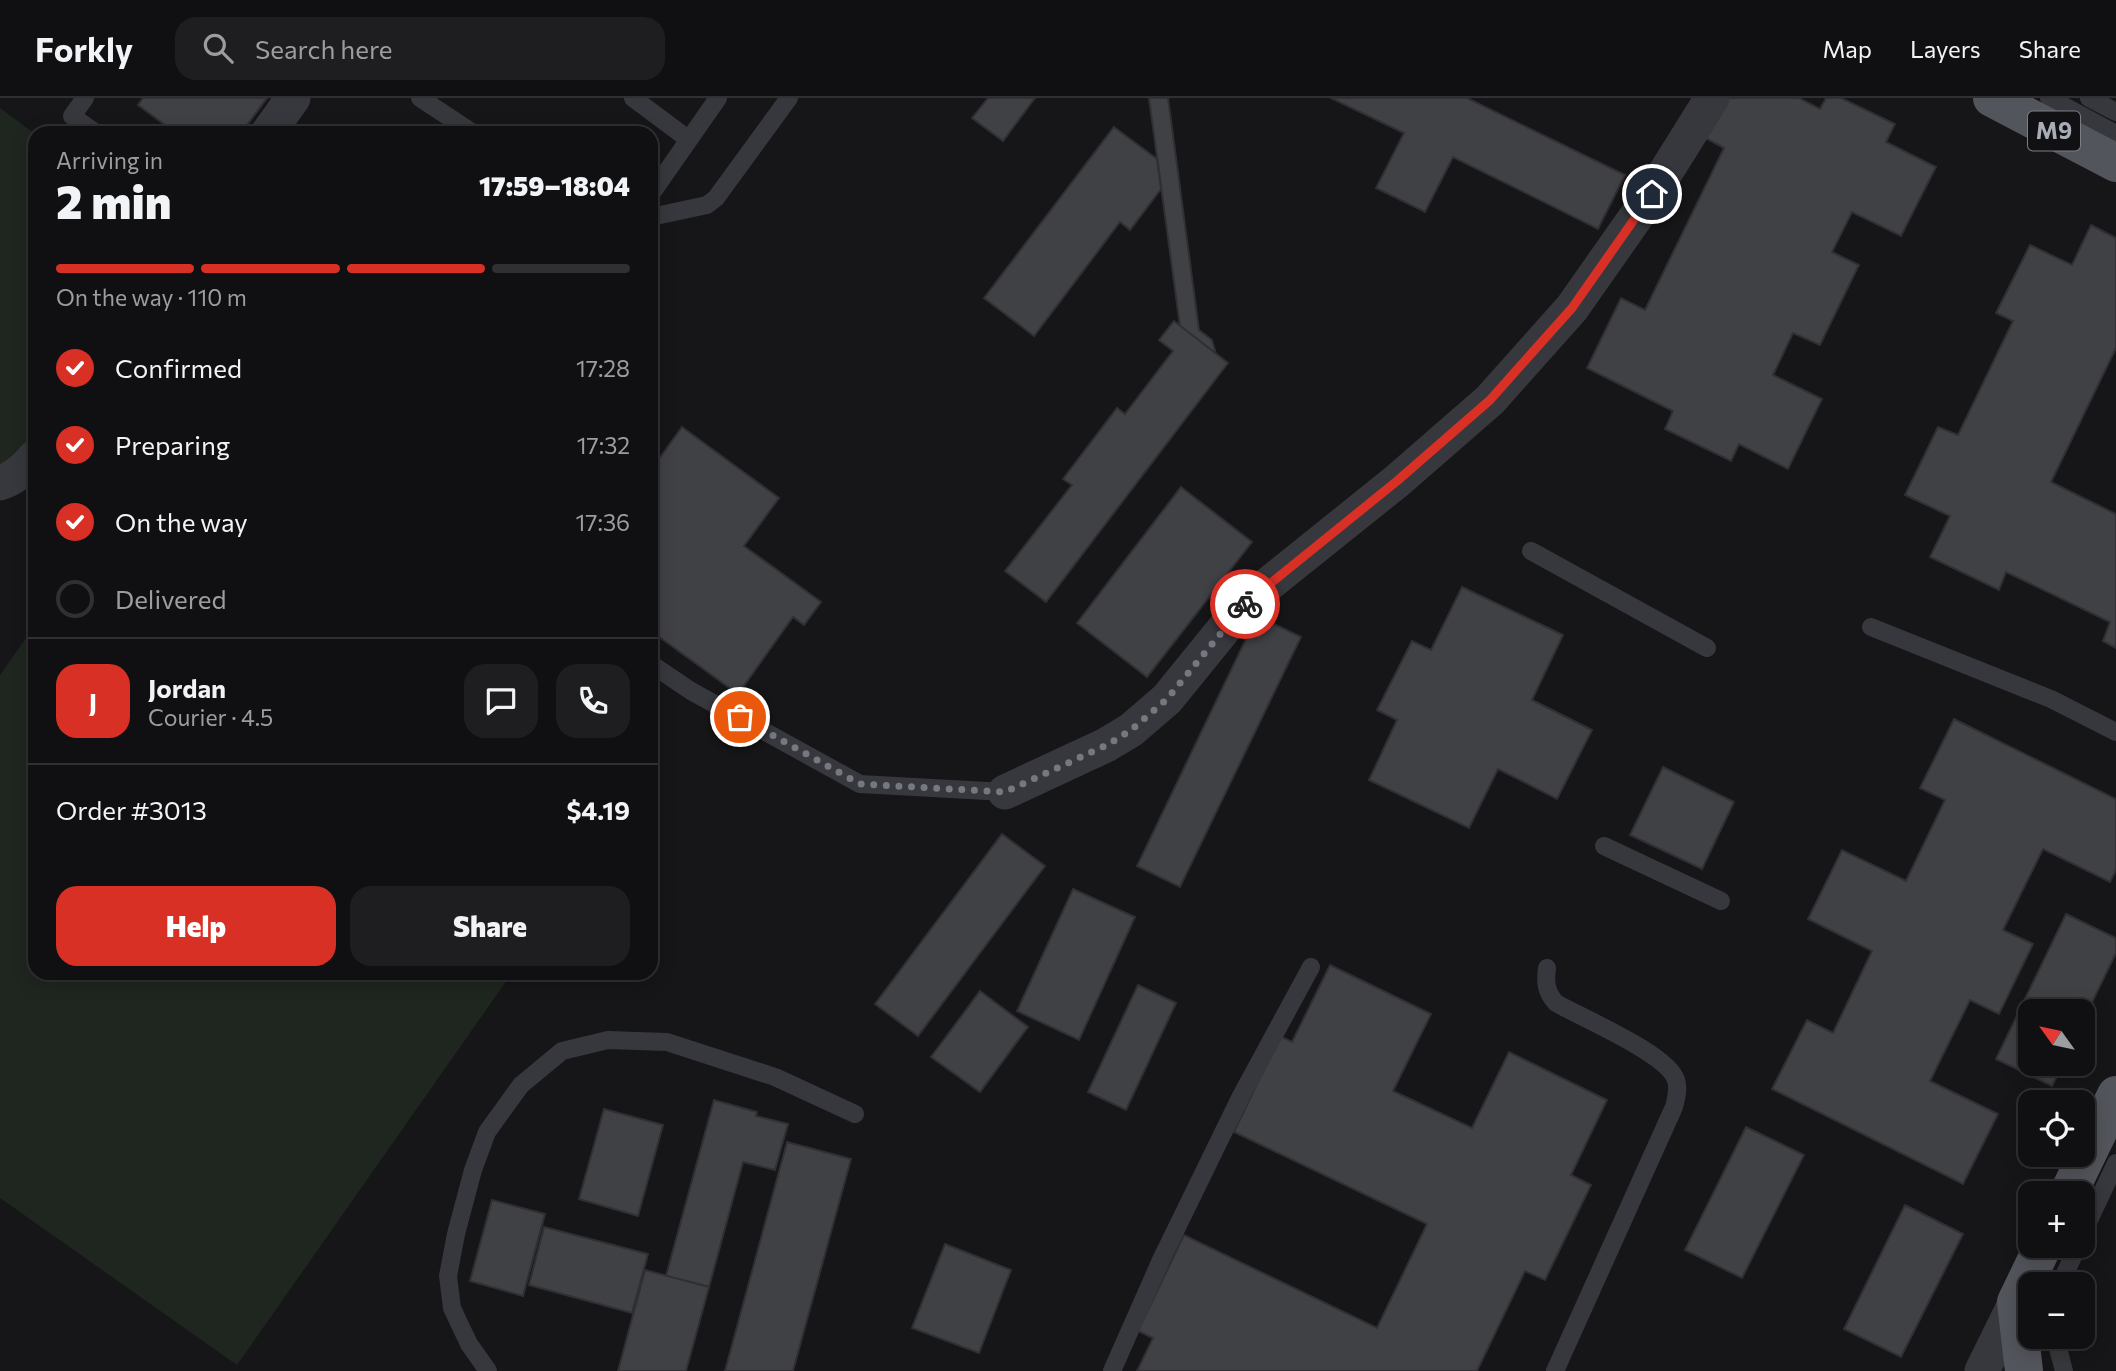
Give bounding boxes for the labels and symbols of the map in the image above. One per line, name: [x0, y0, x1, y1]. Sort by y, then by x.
road number: M9: [2028, 112, 2080, 150]
pin: [1622, 164, 1682, 224]
courier: [1210, 569, 1280, 639]
pin: [710, 687, 770, 747]
north arrow: [2018, 999, 2095, 1076]

